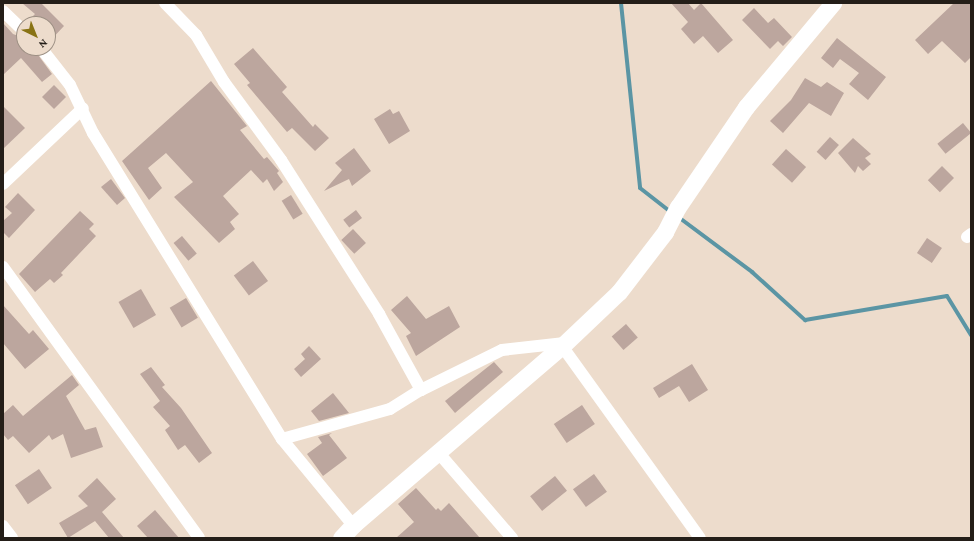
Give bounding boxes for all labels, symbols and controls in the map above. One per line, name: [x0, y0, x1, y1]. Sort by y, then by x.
north arrow: [16, 16, 56, 56]
text: N: [37, 37, 50, 51]

